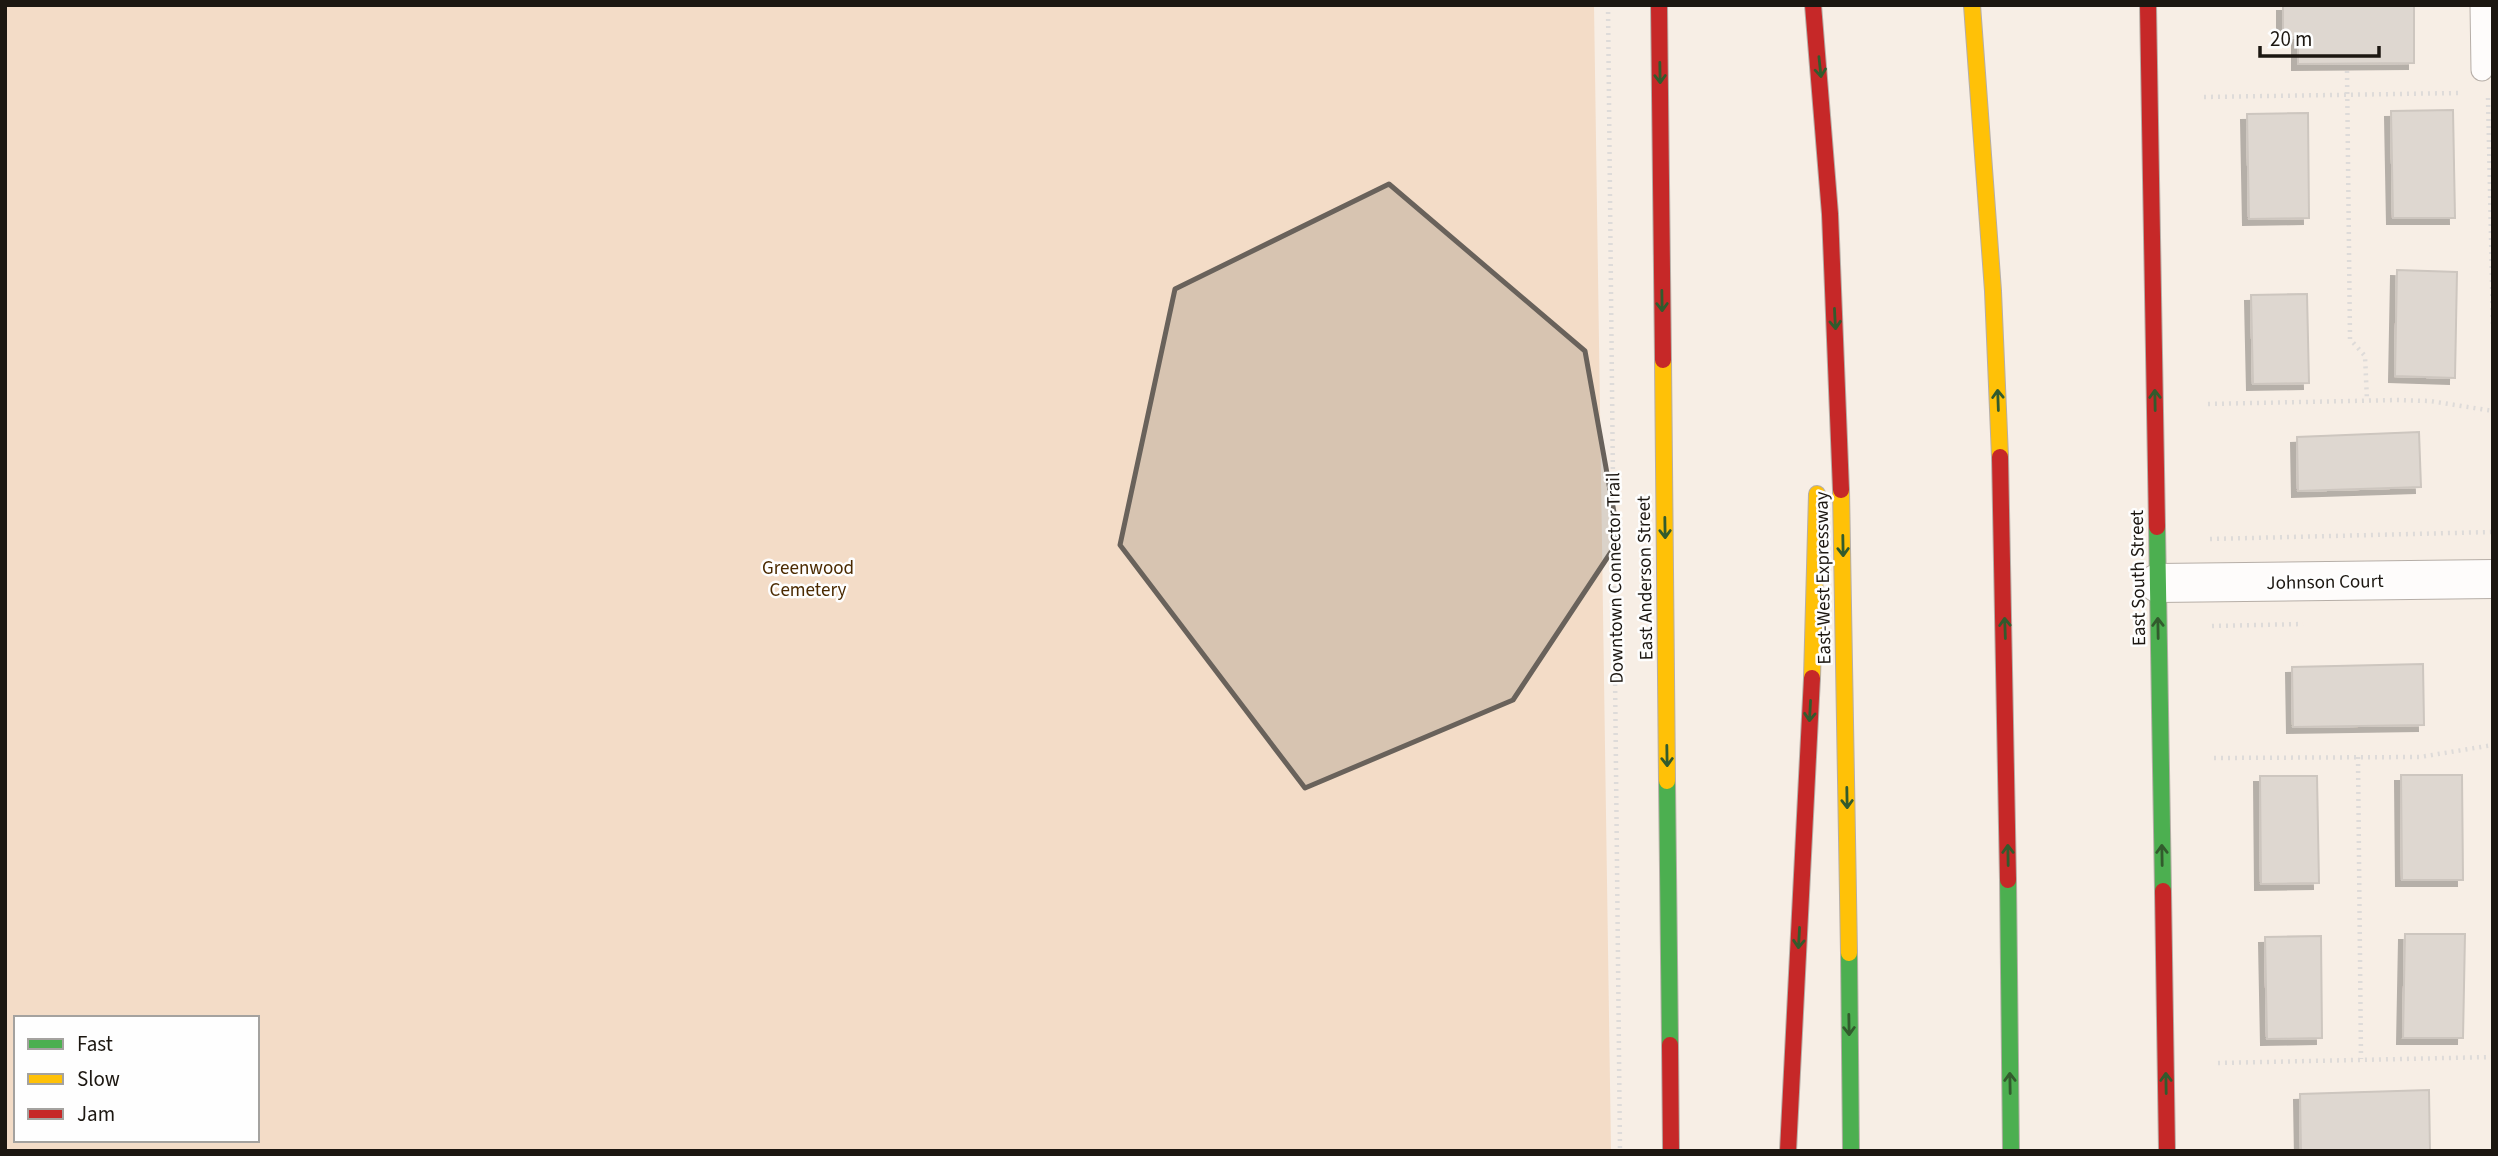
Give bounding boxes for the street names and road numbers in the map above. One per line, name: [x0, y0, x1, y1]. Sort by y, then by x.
street label: Downtown Connector Trail: [1600, 472, 1631, 684]
street label: East-West Expressway: [1808, 491, 1839, 665]
street label: East Anderson Street: [1631, 495, 1660, 661]
street label: East South Street: [2124, 509, 2153, 646]
street label: Johnson Court: [2266, 568, 2384, 597]

